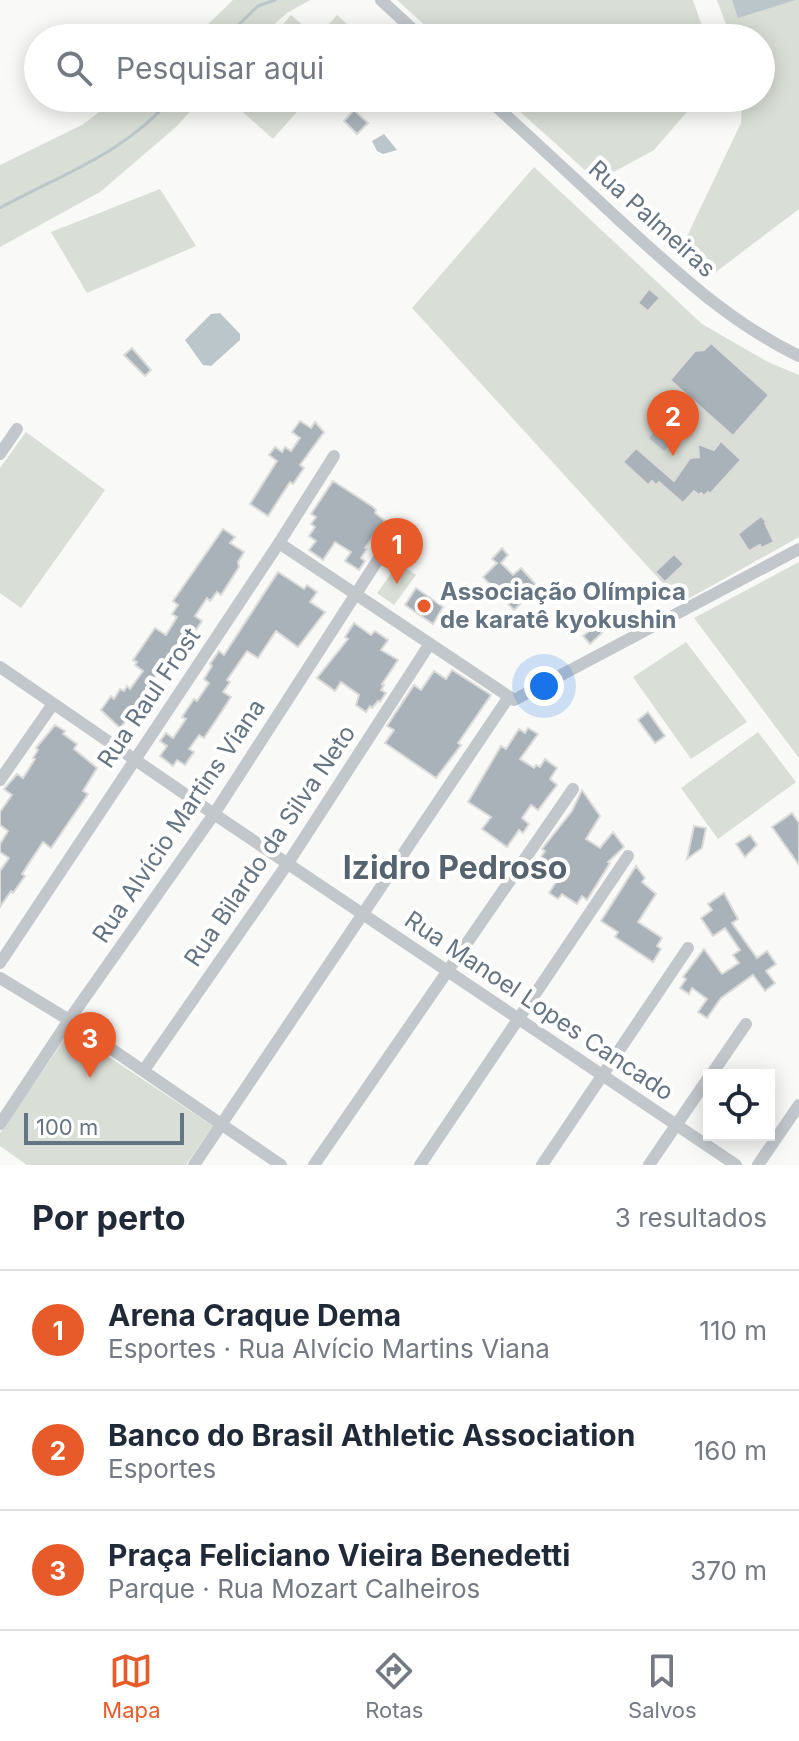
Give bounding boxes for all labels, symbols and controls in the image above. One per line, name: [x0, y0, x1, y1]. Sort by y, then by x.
search box: [24, 24, 775, 112]
icon: search: [52, 46, 96, 90]
text: Pesquisar aqui: [116, 50, 324, 86]
street label: Rua Palmeiras: [583, 154, 722, 283]
pin: 2: [647, 390, 699, 456]
pin: 1: [371, 518, 423, 584]
place label: Associação Olímpica de karatê kyokushin: [440, 577, 686, 634]
marker: Associação Olímpica de karatê kyokushin: [415, 597, 433, 615]
street label: Rua Raul Frost: [91, 622, 206, 773]
your location: [524, 666, 564, 706]
street label: Rua Alvício Martins Viana: [86, 693, 271, 948]
street label: Rua Bilardo da Silva Neto: [178, 720, 361, 972]
district label: Izidro Pedroso: [343, 848, 567, 887]
street label: Rua Manoel Lopes Cancado: [399, 905, 679, 1106]
pin: 3: [64, 1012, 116, 1078]
map controls: [703, 1069, 775, 1141]
button: locate: [703, 1069, 775, 1141]
scale bar: [24, 1109, 184, 1145]
text: 100 m: [36, 1114, 98, 1140]
text: Por perto: [32, 1197, 186, 1238]
text: 3 resultados: [615, 1202, 767, 1233]
text: Arena Craque Dema: [108, 1297, 401, 1333]
text: 1: [52, 1315, 64, 1346]
text: 110 m: [699, 1315, 767, 1346]
text: Esportes · Rua Alvício Martins Viana: [108, 1333, 550, 1364]
text: Banco do Brasil Athletic Association: [108, 1417, 635, 1453]
text: 2: [50, 1435, 66, 1466]
text: 160 m: [694, 1435, 767, 1466]
text: Esportes: [108, 1453, 216, 1484]
text: Praça Feliciano Vieira Benedetti: [108, 1537, 570, 1573]
text: 3: [50, 1555, 66, 1586]
text: 370 m: [690, 1555, 767, 1586]
text: Parque · Rua Mozart Calheiros: [108, 1573, 480, 1604]
tab: Mapa: [102, 1649, 161, 1723]
tab: Rotas: [365, 1649, 423, 1723]
tab: Salvos: [628, 1649, 697, 1723]

